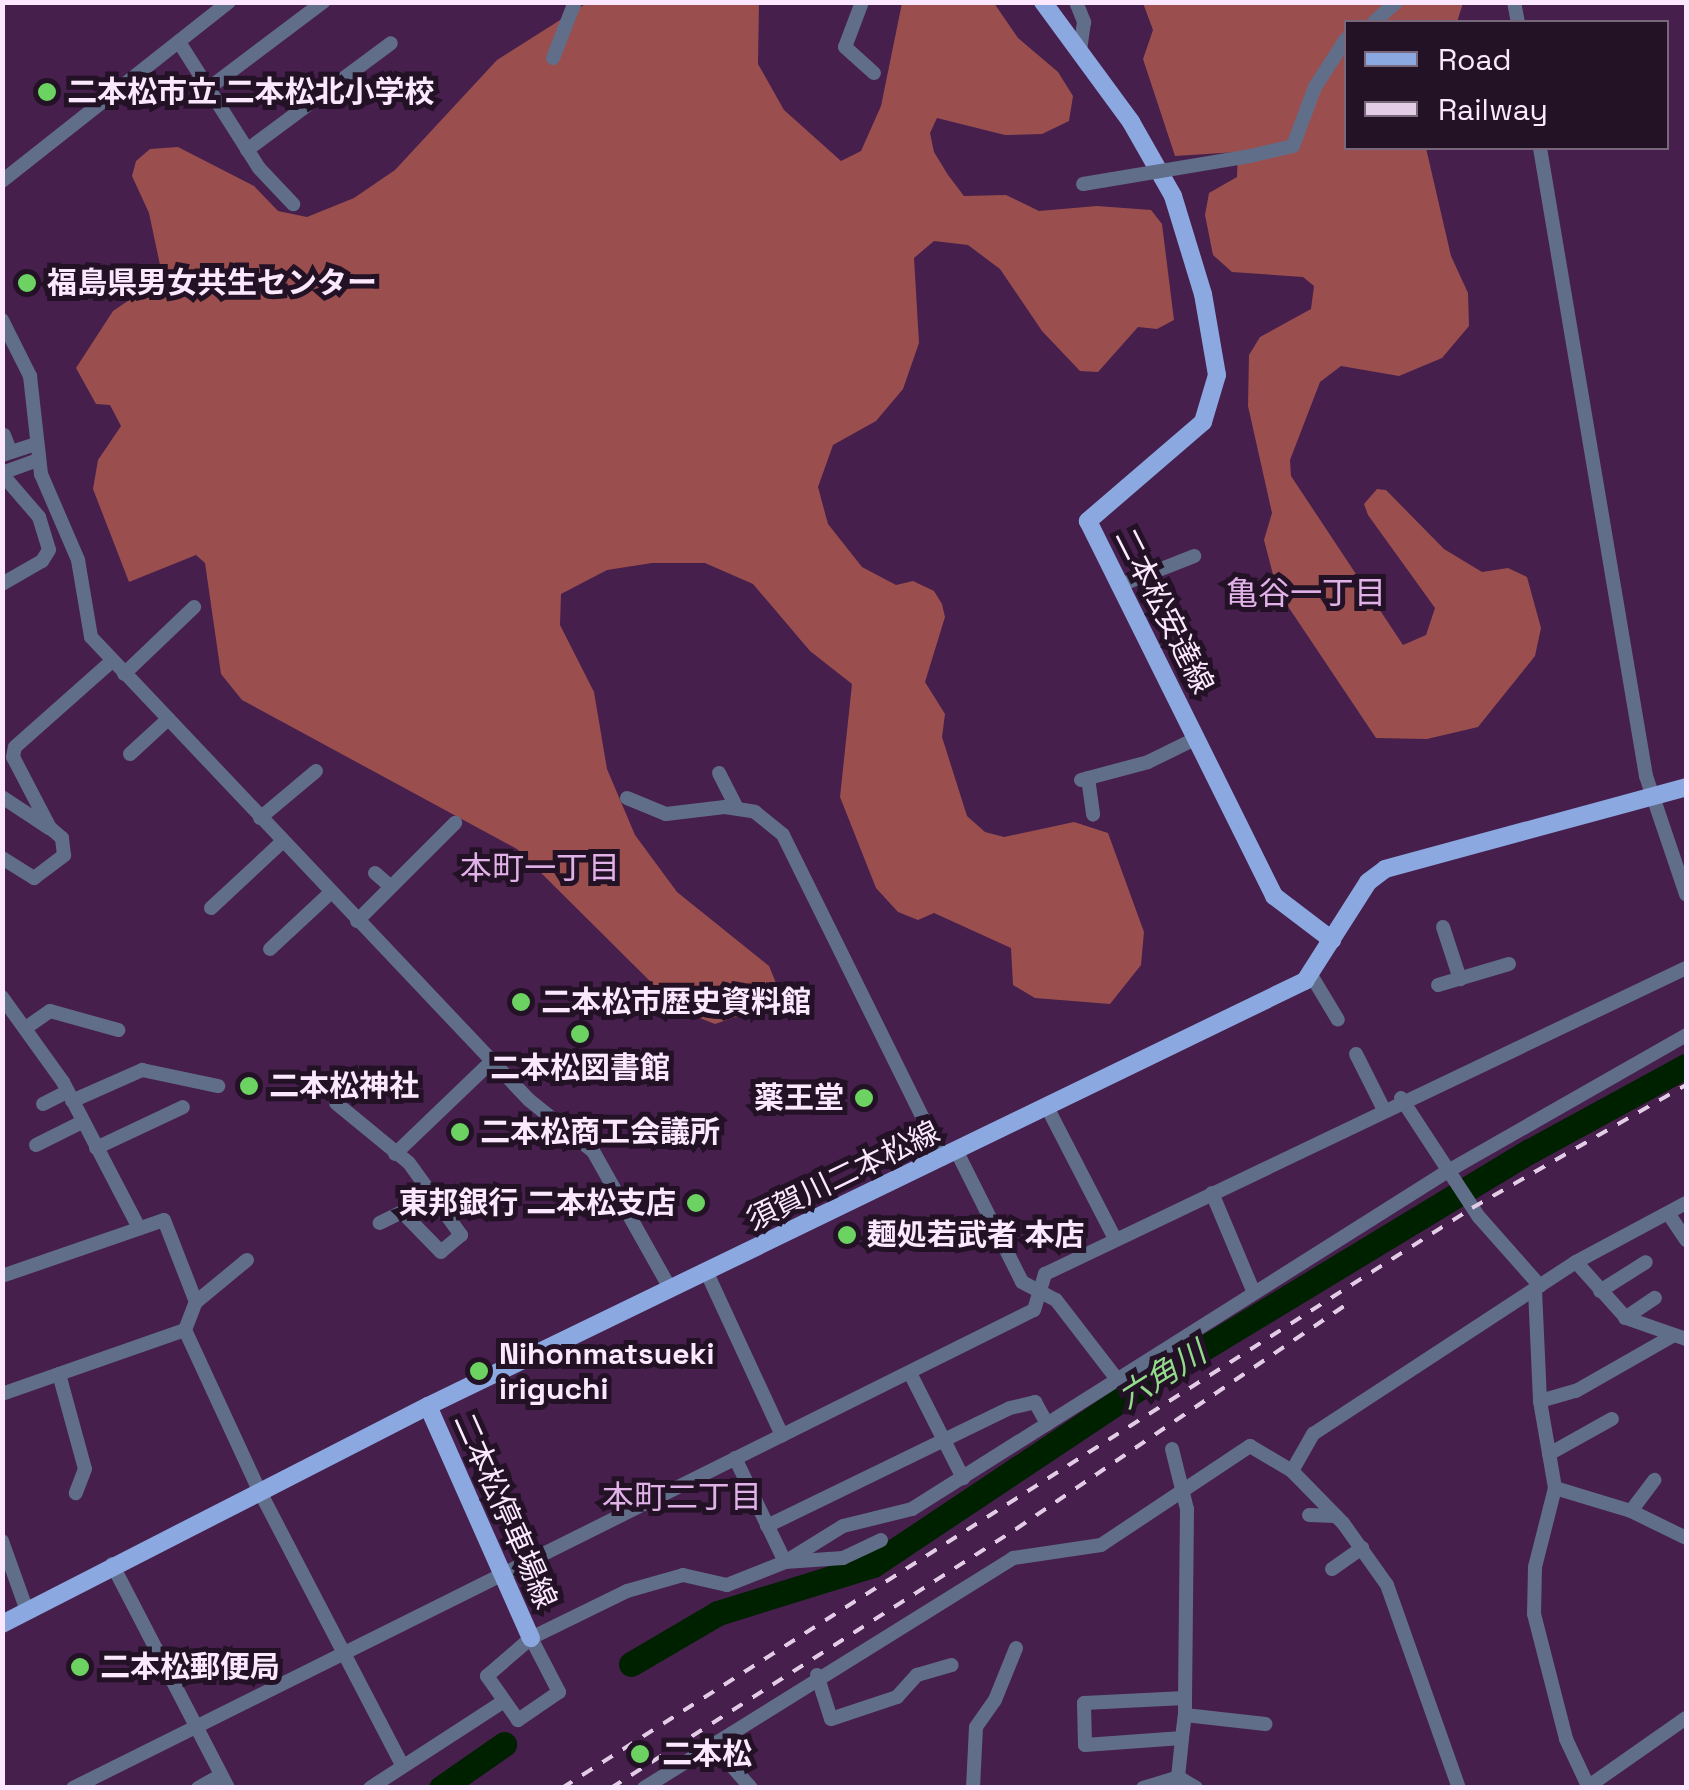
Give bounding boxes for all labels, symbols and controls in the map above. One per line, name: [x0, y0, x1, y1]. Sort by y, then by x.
legend: [1344, 20, 1669, 150]
text: Road: [1438, 40, 1512, 79]
place label: 二本松市立 二本松北小学校: [67, 74, 435, 110]
marker: 二本松市立 二本松北小学校: [36, 81, 58, 103]
text: Railway: [1438, 90, 1548, 129]
place label: 福島県男女共生センター: [47, 265, 377, 301]
marker: 福島県男女共生センター: [16, 272, 38, 294]
street label: 二本松安達線: [1107, 523, 1221, 699]
district label: 亀谷一丁目: [1226, 574, 1386, 612]
district label: 本町一丁目: [460, 849, 620, 887]
place label: 二本松市歴史資料館: [541, 984, 811, 1020]
marker: 二本松市歴史資料館: [510, 991, 532, 1013]
marker: 二本松図書館: [569, 1023, 591, 1045]
place label: 二本松図書館: [490, 1050, 670, 1086]
place label: 二本松神社: [269, 1068, 419, 1104]
marker: 二本松神社: [238, 1075, 260, 1097]
place label: 薬王堂: [754, 1080, 844, 1116]
marker: 薬王堂: [853, 1087, 875, 1109]
place label: 二本松商工会議所: [480, 1114, 720, 1150]
street label: 須賀川二本松線: [741, 1114, 945, 1238]
marker: 二本松商工会議所: [449, 1121, 471, 1143]
place label: 東邦銀行 二本松支店: [398, 1185, 676, 1221]
marker: 東邦銀行 二本松支店: [685, 1192, 707, 1214]
place label: 麺処若武者 本店: [867, 1217, 1085, 1253]
marker: 麺処若武者 本店: [836, 1224, 858, 1246]
water label: 六角川: [1111, 1333, 1213, 1417]
place label: Nihonmatsueki iriguchi: [499, 1336, 714, 1406]
marker: Nihonmatsueki iriguchi: [468, 1360, 490, 1382]
street label: 二本松停車場線: [446, 1408, 564, 1614]
district label: 本町二丁目: [602, 1478, 762, 1516]
place label: 二本松郵便局: [100, 1649, 280, 1685]
marker: 二本松郵便局: [69, 1656, 91, 1678]
place label: 二本松: [662, 1736, 752, 1772]
marker: 二本松: [627, 1741, 653, 1767]

